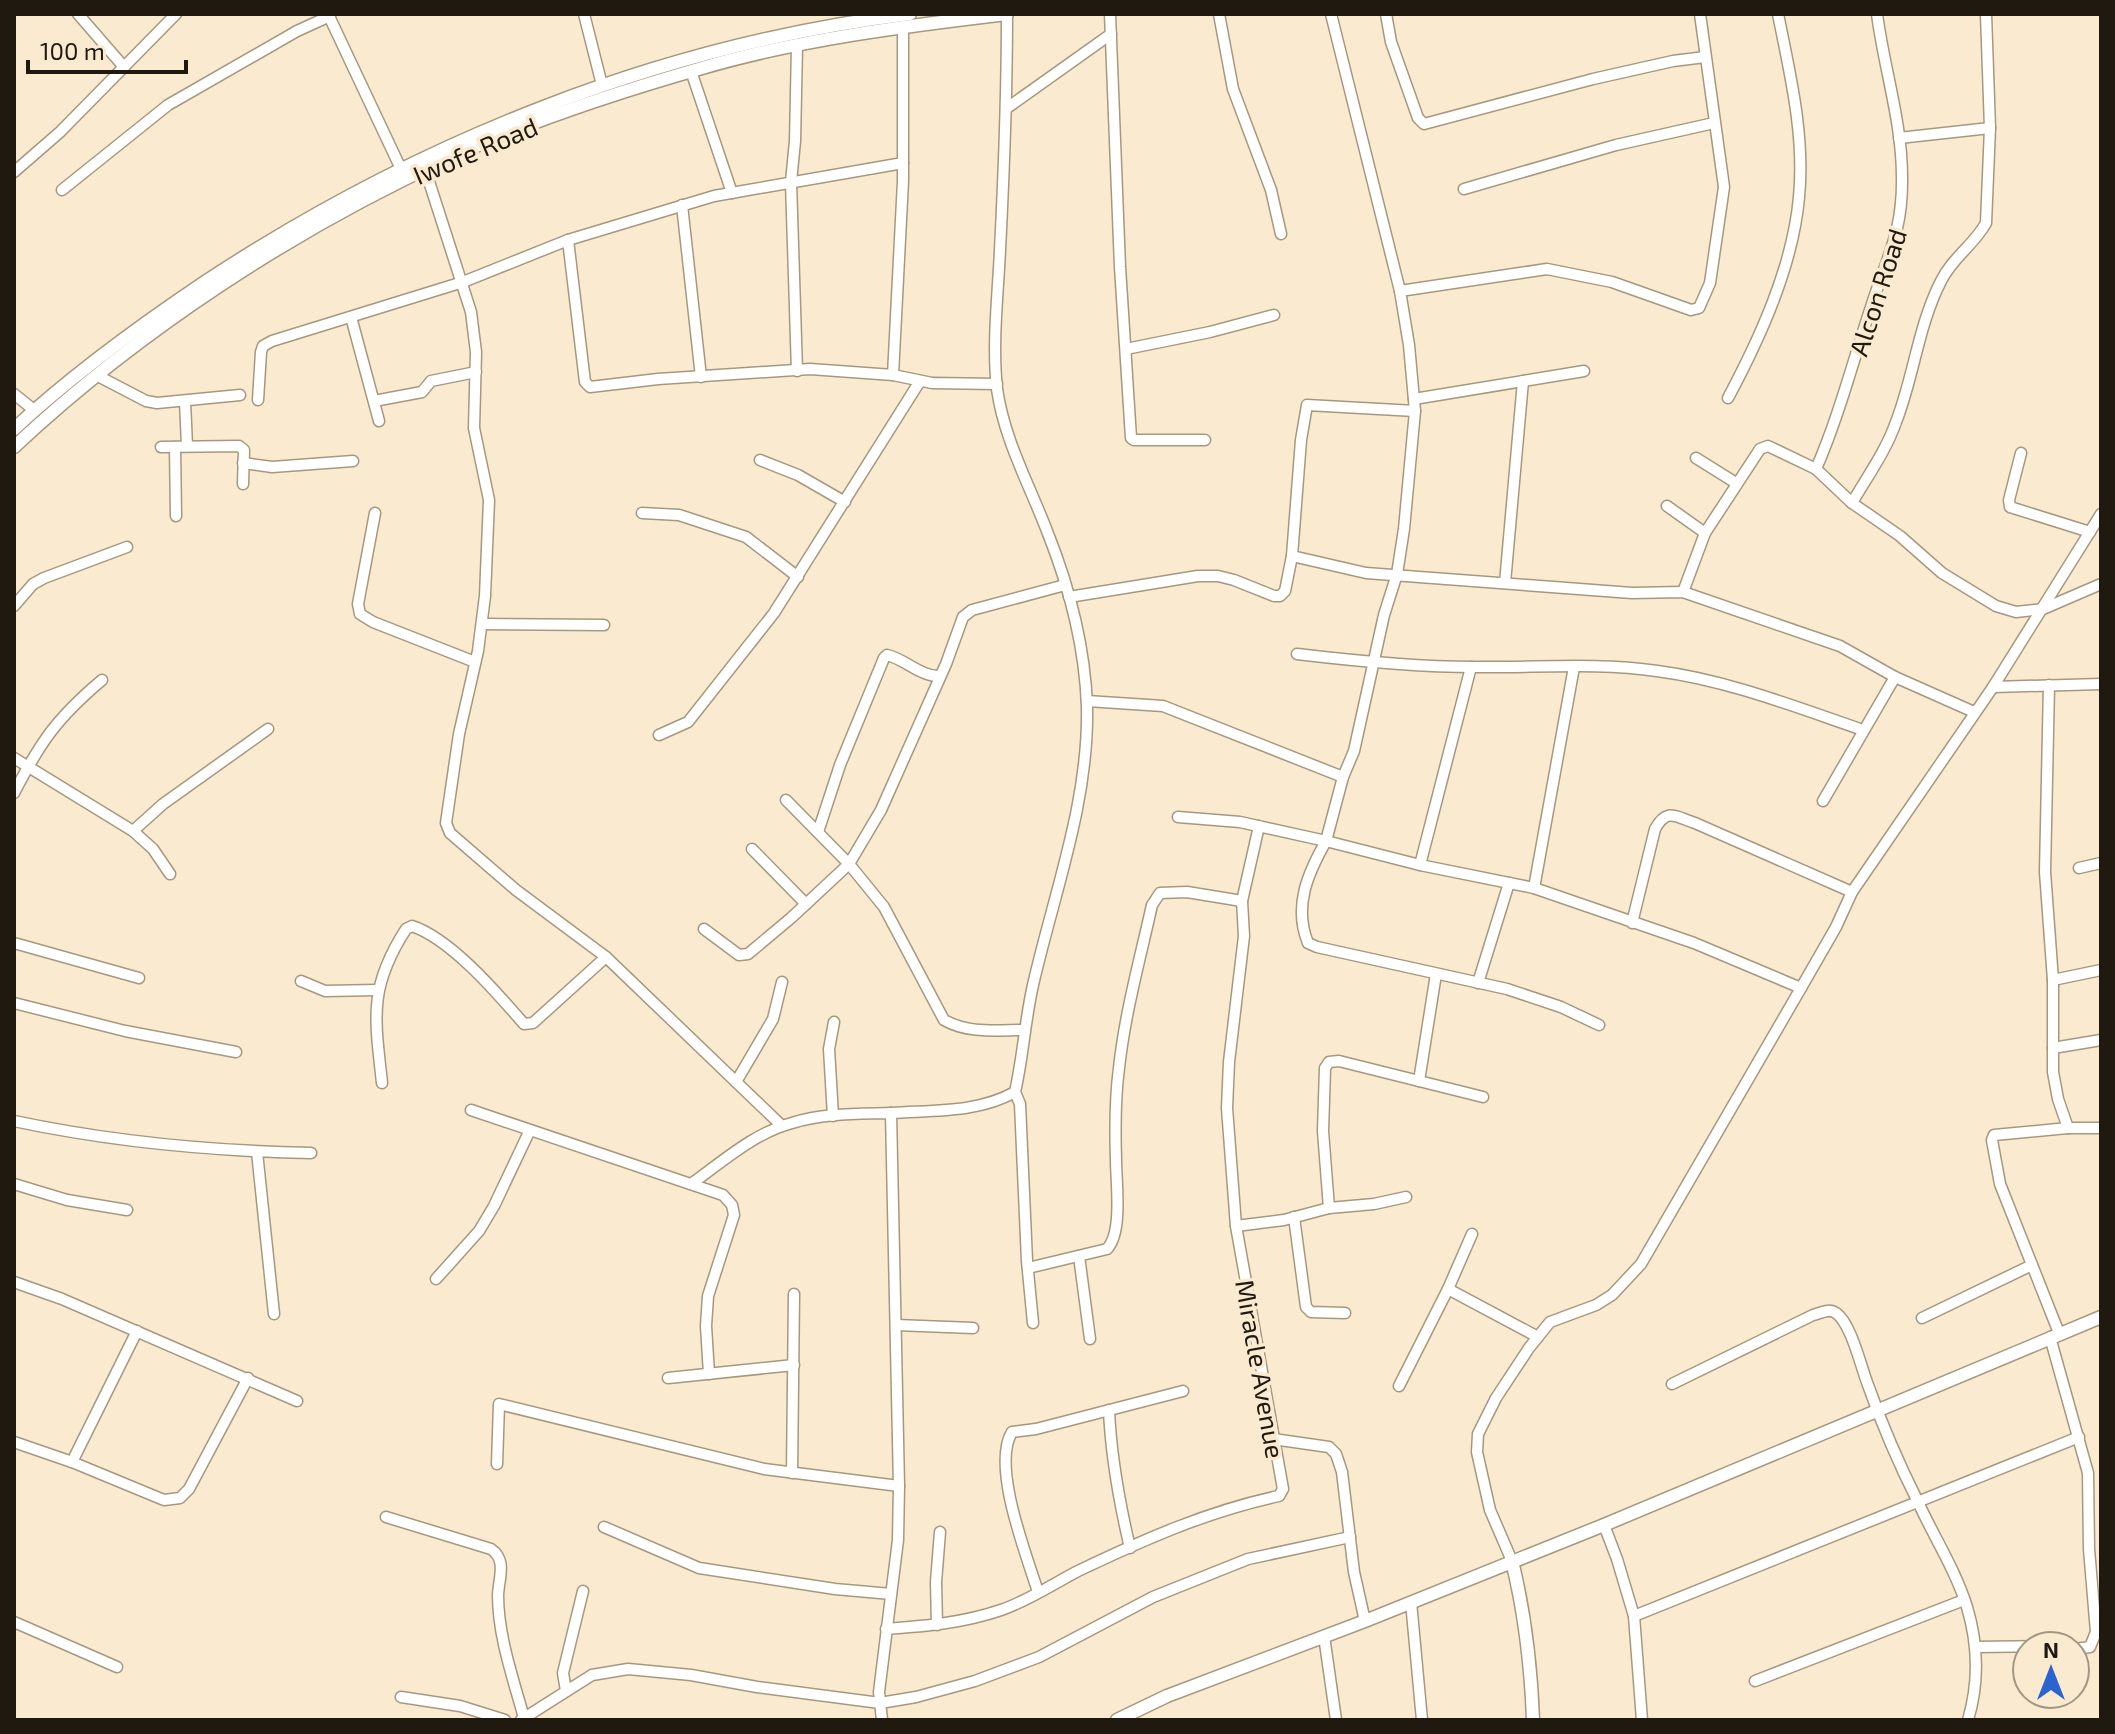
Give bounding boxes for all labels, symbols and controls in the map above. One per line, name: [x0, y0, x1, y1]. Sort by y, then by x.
scale bar: [28, 24, 186, 74]
text: 100 m: [40, 36, 105, 65]
street label: Iwofe Road: [408, 110, 542, 190]
street label: Alcon Road: [1842, 224, 1912, 360]
street label: Miracle Avenue: [1230, 1277, 1292, 1461]
north arrow: [2011, 1630, 2091, 1710]
text: N: [2043, 1636, 2059, 1662]

